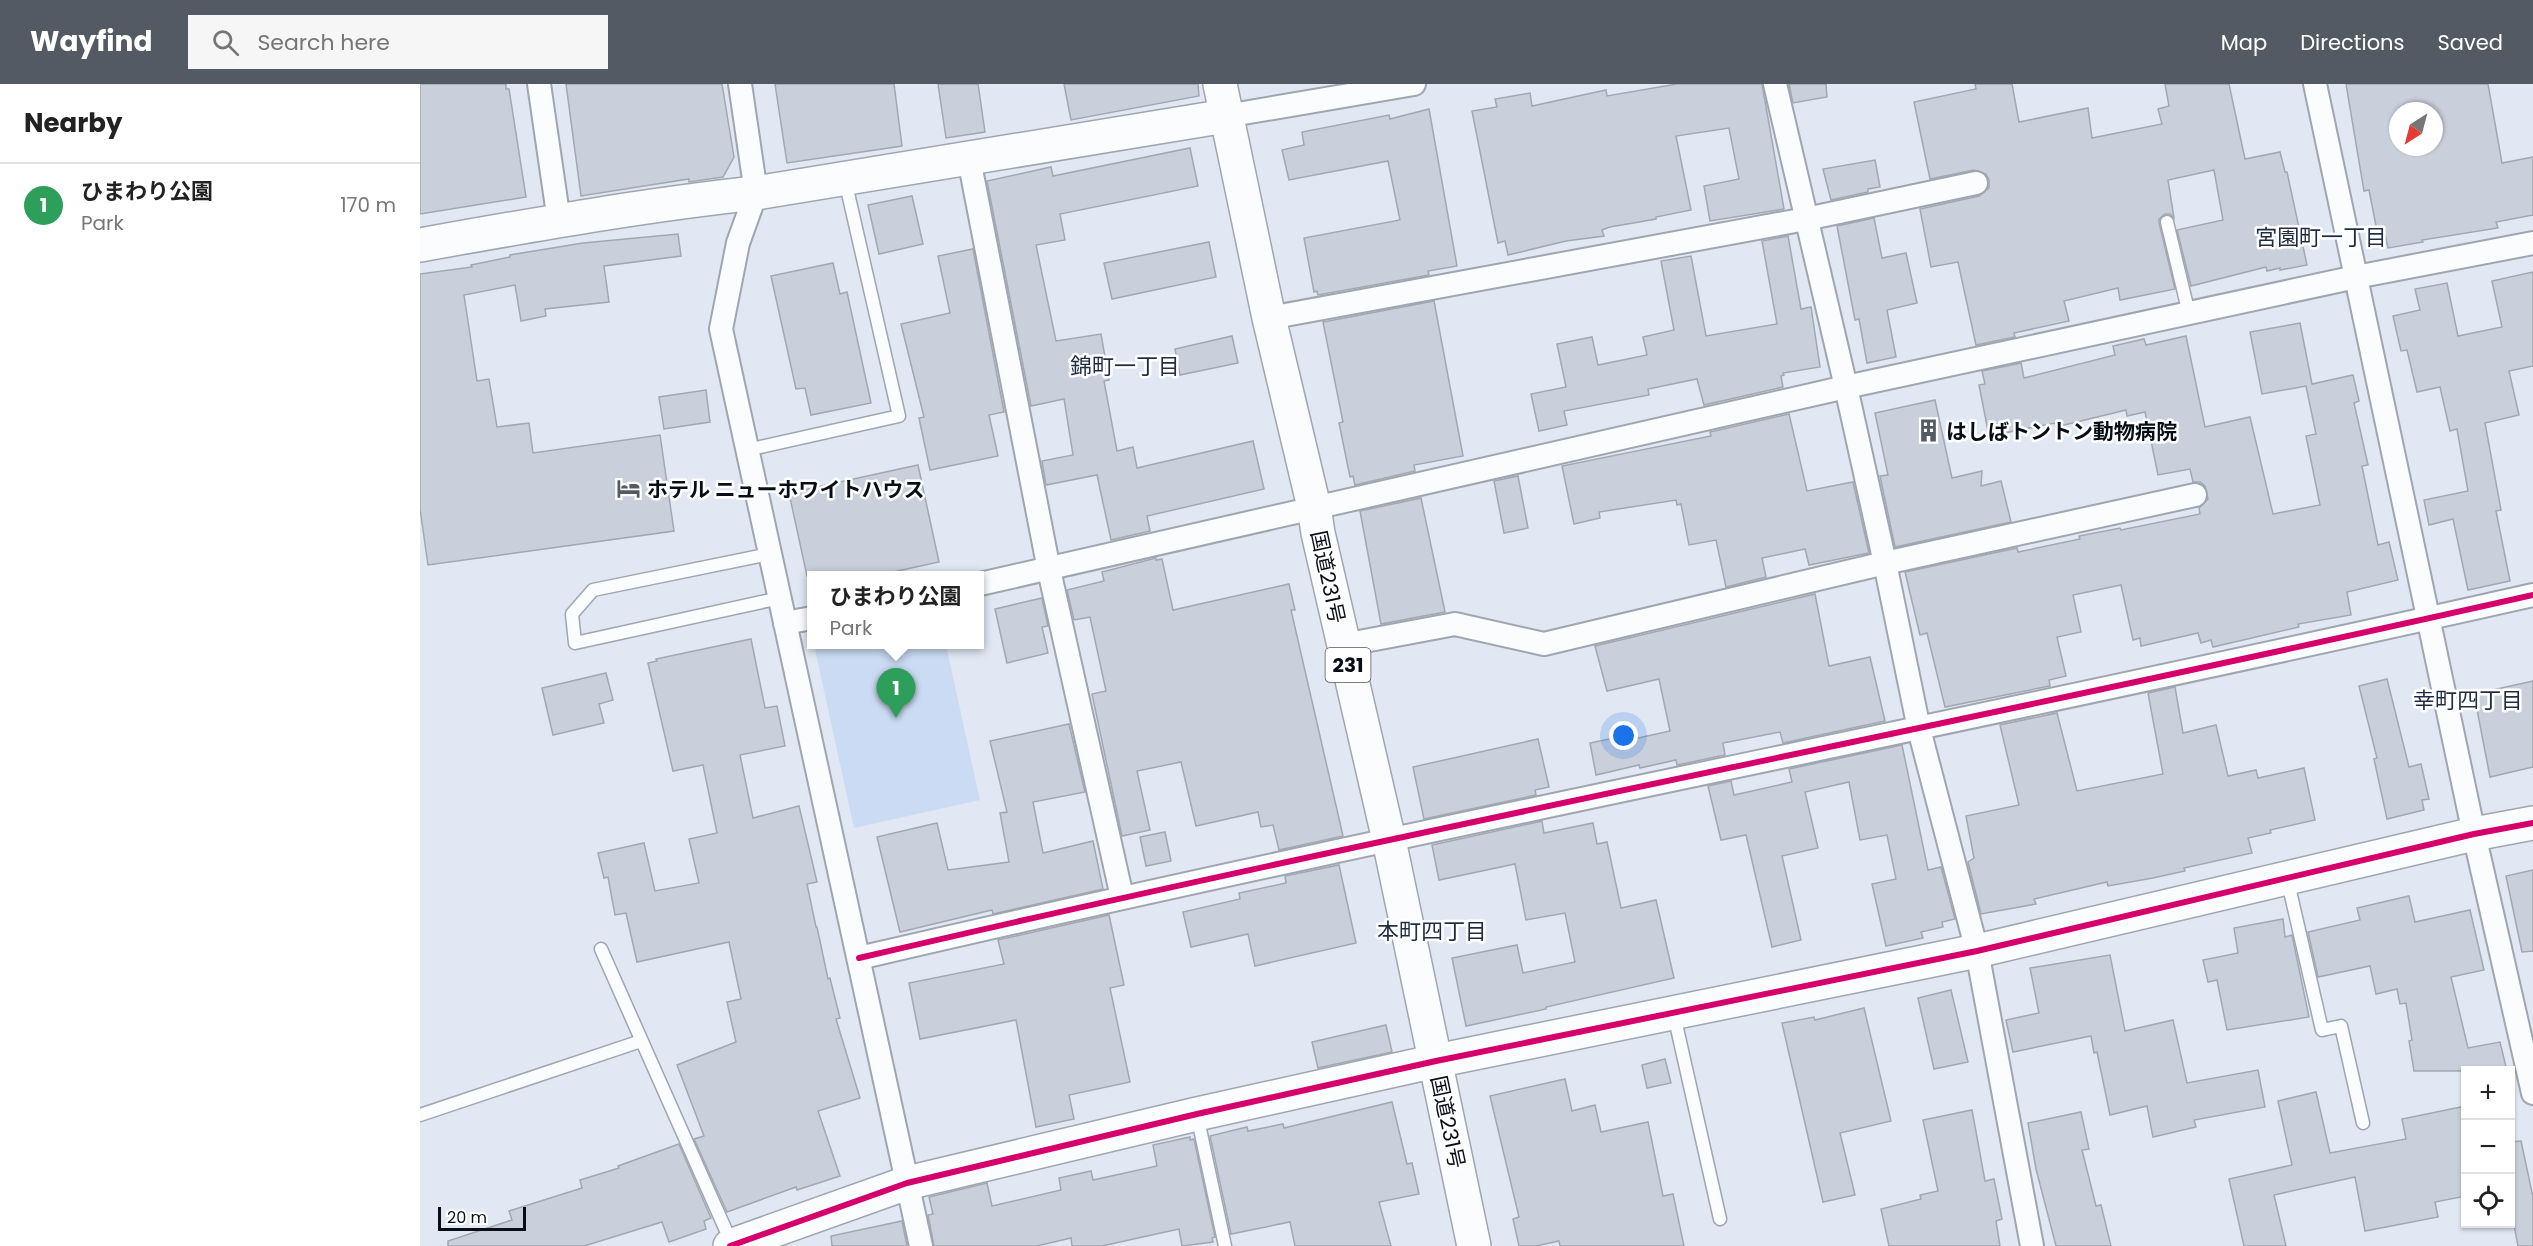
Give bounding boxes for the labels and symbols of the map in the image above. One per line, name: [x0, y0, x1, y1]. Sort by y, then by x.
north arrow: [2389, 102, 2443, 156]
district label: 宮園町一丁目: [2255, 222, 2387, 253]
district label: 錦町一丁目: [1070, 351, 1180, 382]
place label: はしばトントン動物病院: [1946, 417, 2177, 446]
building icon: はしばトントン動物病院: [1915, 418, 1941, 444]
place label: ホテル ニューホワイトハウス: [647, 475, 924, 504]
hotel icon: ホテル ニューホワイトハウス: [616, 476, 642, 502]
street label: 国道231号: [1304, 528, 1352, 626]
road number: 231: [1326, 648, 1370, 682]
pin: 1: [876, 668, 916, 718]
district label: 幸町四丁目: [2413, 685, 2523, 716]
your location: [1609, 721, 1638, 750]
district label: 本町四丁目: [1377, 916, 1487, 947]
street label: 国道231号: [1424, 1073, 1472, 1171]
scale bar: [438, 1204, 526, 1232]

